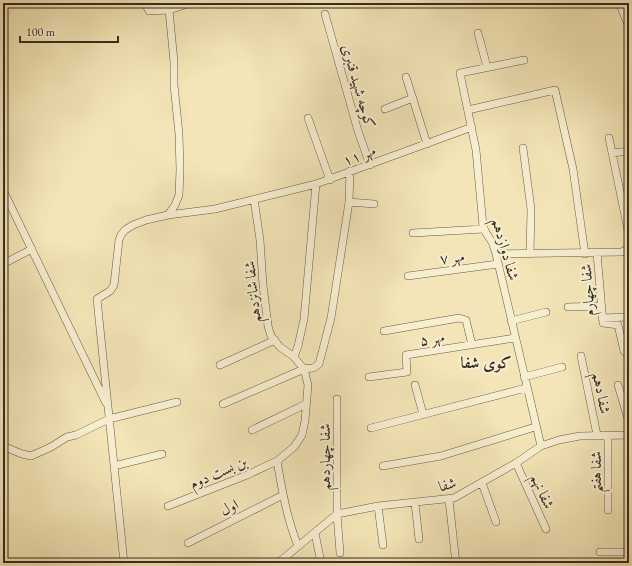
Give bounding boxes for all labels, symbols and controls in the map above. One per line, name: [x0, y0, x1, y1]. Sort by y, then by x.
scale bar: [20, 18, 118, 44]
text: 100 m: [26, 24, 56, 40]
street label: کوچه شهید قنبری: [336, 42, 380, 131]
street label: مهر ۱۱: [340, 140, 379, 171]
street label: شفا دوازدهم: [483, 216, 524, 284]
street label: مهر ۷: [439, 246, 466, 269]
street label: شفا شانزدهم: [239, 260, 270, 324]
street label: شفا چهارم: [576, 263, 602, 317]
street label: مهر ۵: [418, 327, 446, 350]
district label: کوی شفا: [461, 352, 511, 373]
street label: شفا دهم: [584, 371, 615, 416]
street label: شفا چهاردهم: [315, 423, 339, 491]
street label: بن بست دوم: [186, 451, 251, 496]
street label: شفا هفتم: [586, 451, 611, 493]
street label: شفا نهم: [522, 470, 559, 514]
street label: شفا: [436, 472, 458, 496]
street label: اول: [217, 494, 241, 520]

